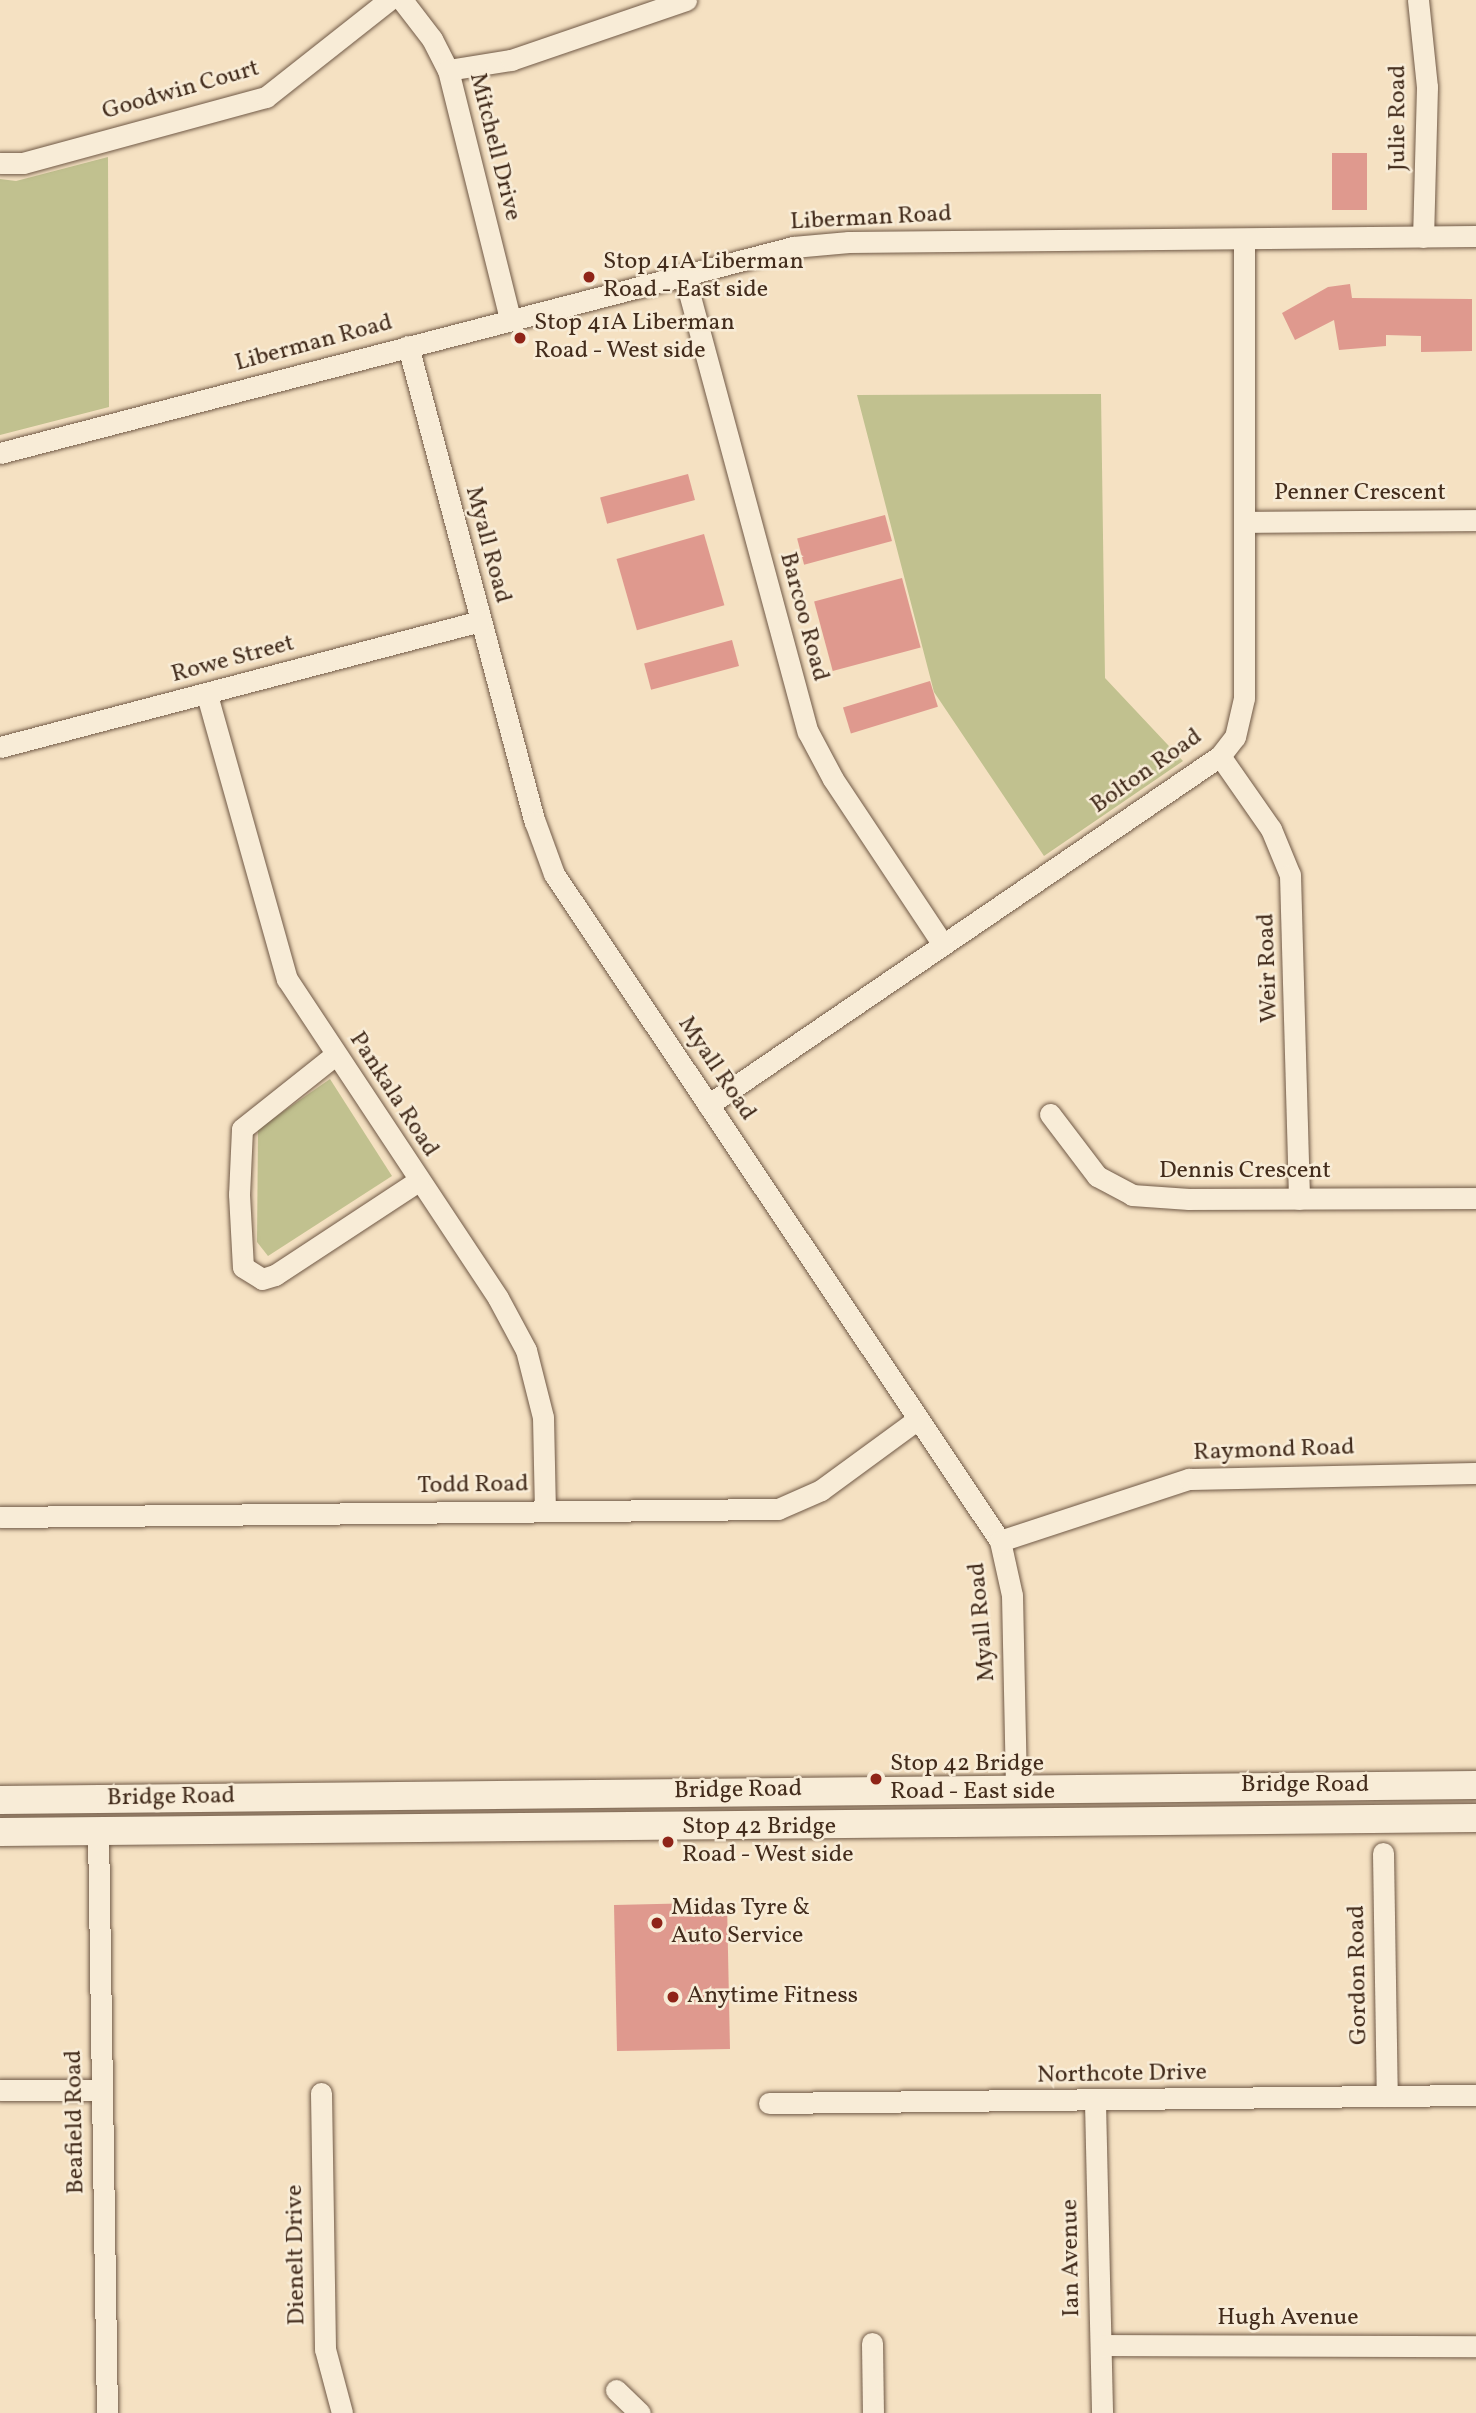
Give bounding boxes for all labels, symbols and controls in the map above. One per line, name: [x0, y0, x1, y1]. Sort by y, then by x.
street label: Goodwin Court: [99, 55, 263, 127]
street label: Julie Road: [1385, 65, 1413, 171]
street label: Mitchell Drive: [462, 70, 526, 224]
street label: Liberman Road: [789, 200, 953, 238]
place label: Stop 41A Liberman Road - East side: [603, 249, 804, 305]
marker: Stop 41A Liberman Road - East side: [581, 269, 597, 285]
street label: Liberman Road: [232, 309, 396, 379]
place label: Stop 41A Liberman Road - West side: [534, 310, 735, 366]
marker: Stop 41A Liberman Road - West side: [512, 330, 528, 346]
street label: Penner Crescent: [1274, 480, 1446, 508]
street label: Myall Road: [458, 484, 516, 606]
street label: Barcoo Road: [772, 549, 834, 685]
street label: Rowe Street: [168, 630, 298, 690]
street label: Bolton Road: [1086, 723, 1208, 821]
street label: Weir Road: [1253, 913, 1285, 1023]
street label: Myall Road: [671, 1011, 761, 1127]
street label: Pankala Road: [342, 1027, 444, 1163]
street label: Dennis Crescent: [1159, 1158, 1331, 1186]
street label: Raymond Road: [1193, 1434, 1355, 1468]
street label: Todd Road: [417, 1471, 529, 1501]
street label: Myall Road: [963, 1561, 1003, 1683]
place label: Stop 42 Bridge Road - East side: [890, 1751, 1056, 1807]
marker: Stop 42 Bridge Road - East side: [868, 1771, 884, 1787]
street label: Bridge Road: [1241, 1772, 1369, 1800]
street label: Bridge Road: [674, 1775, 802, 1807]
street label: Bridge Road: [107, 1782, 235, 1814]
place label: Stop 42 Bridge Road - West side: [682, 1814, 855, 1870]
marker: Stop 42 Bridge Road - West side: [660, 1834, 676, 1850]
place label: Midas Tyre & Auto Service: [671, 1895, 811, 1951]
street label: Gordon Road: [1343, 1905, 1375, 2045]
marker: Midas Tyre & Auto Service: [649, 1915, 665, 1931]
place label: Anytime Fitness: [687, 1983, 858, 2011]
marker: Anytime Fitness: [665, 1989, 681, 2005]
street label: Beafield Road: [60, 2050, 92, 2194]
street label: Northcote Drive: [1037, 2059, 1207, 2091]
street label: Dienelt Drive: [281, 2184, 313, 2326]
street label: Ian Avenue: [1057, 2199, 1087, 2317]
street label: Hugh Avenue: [1217, 2305, 1359, 2333]

